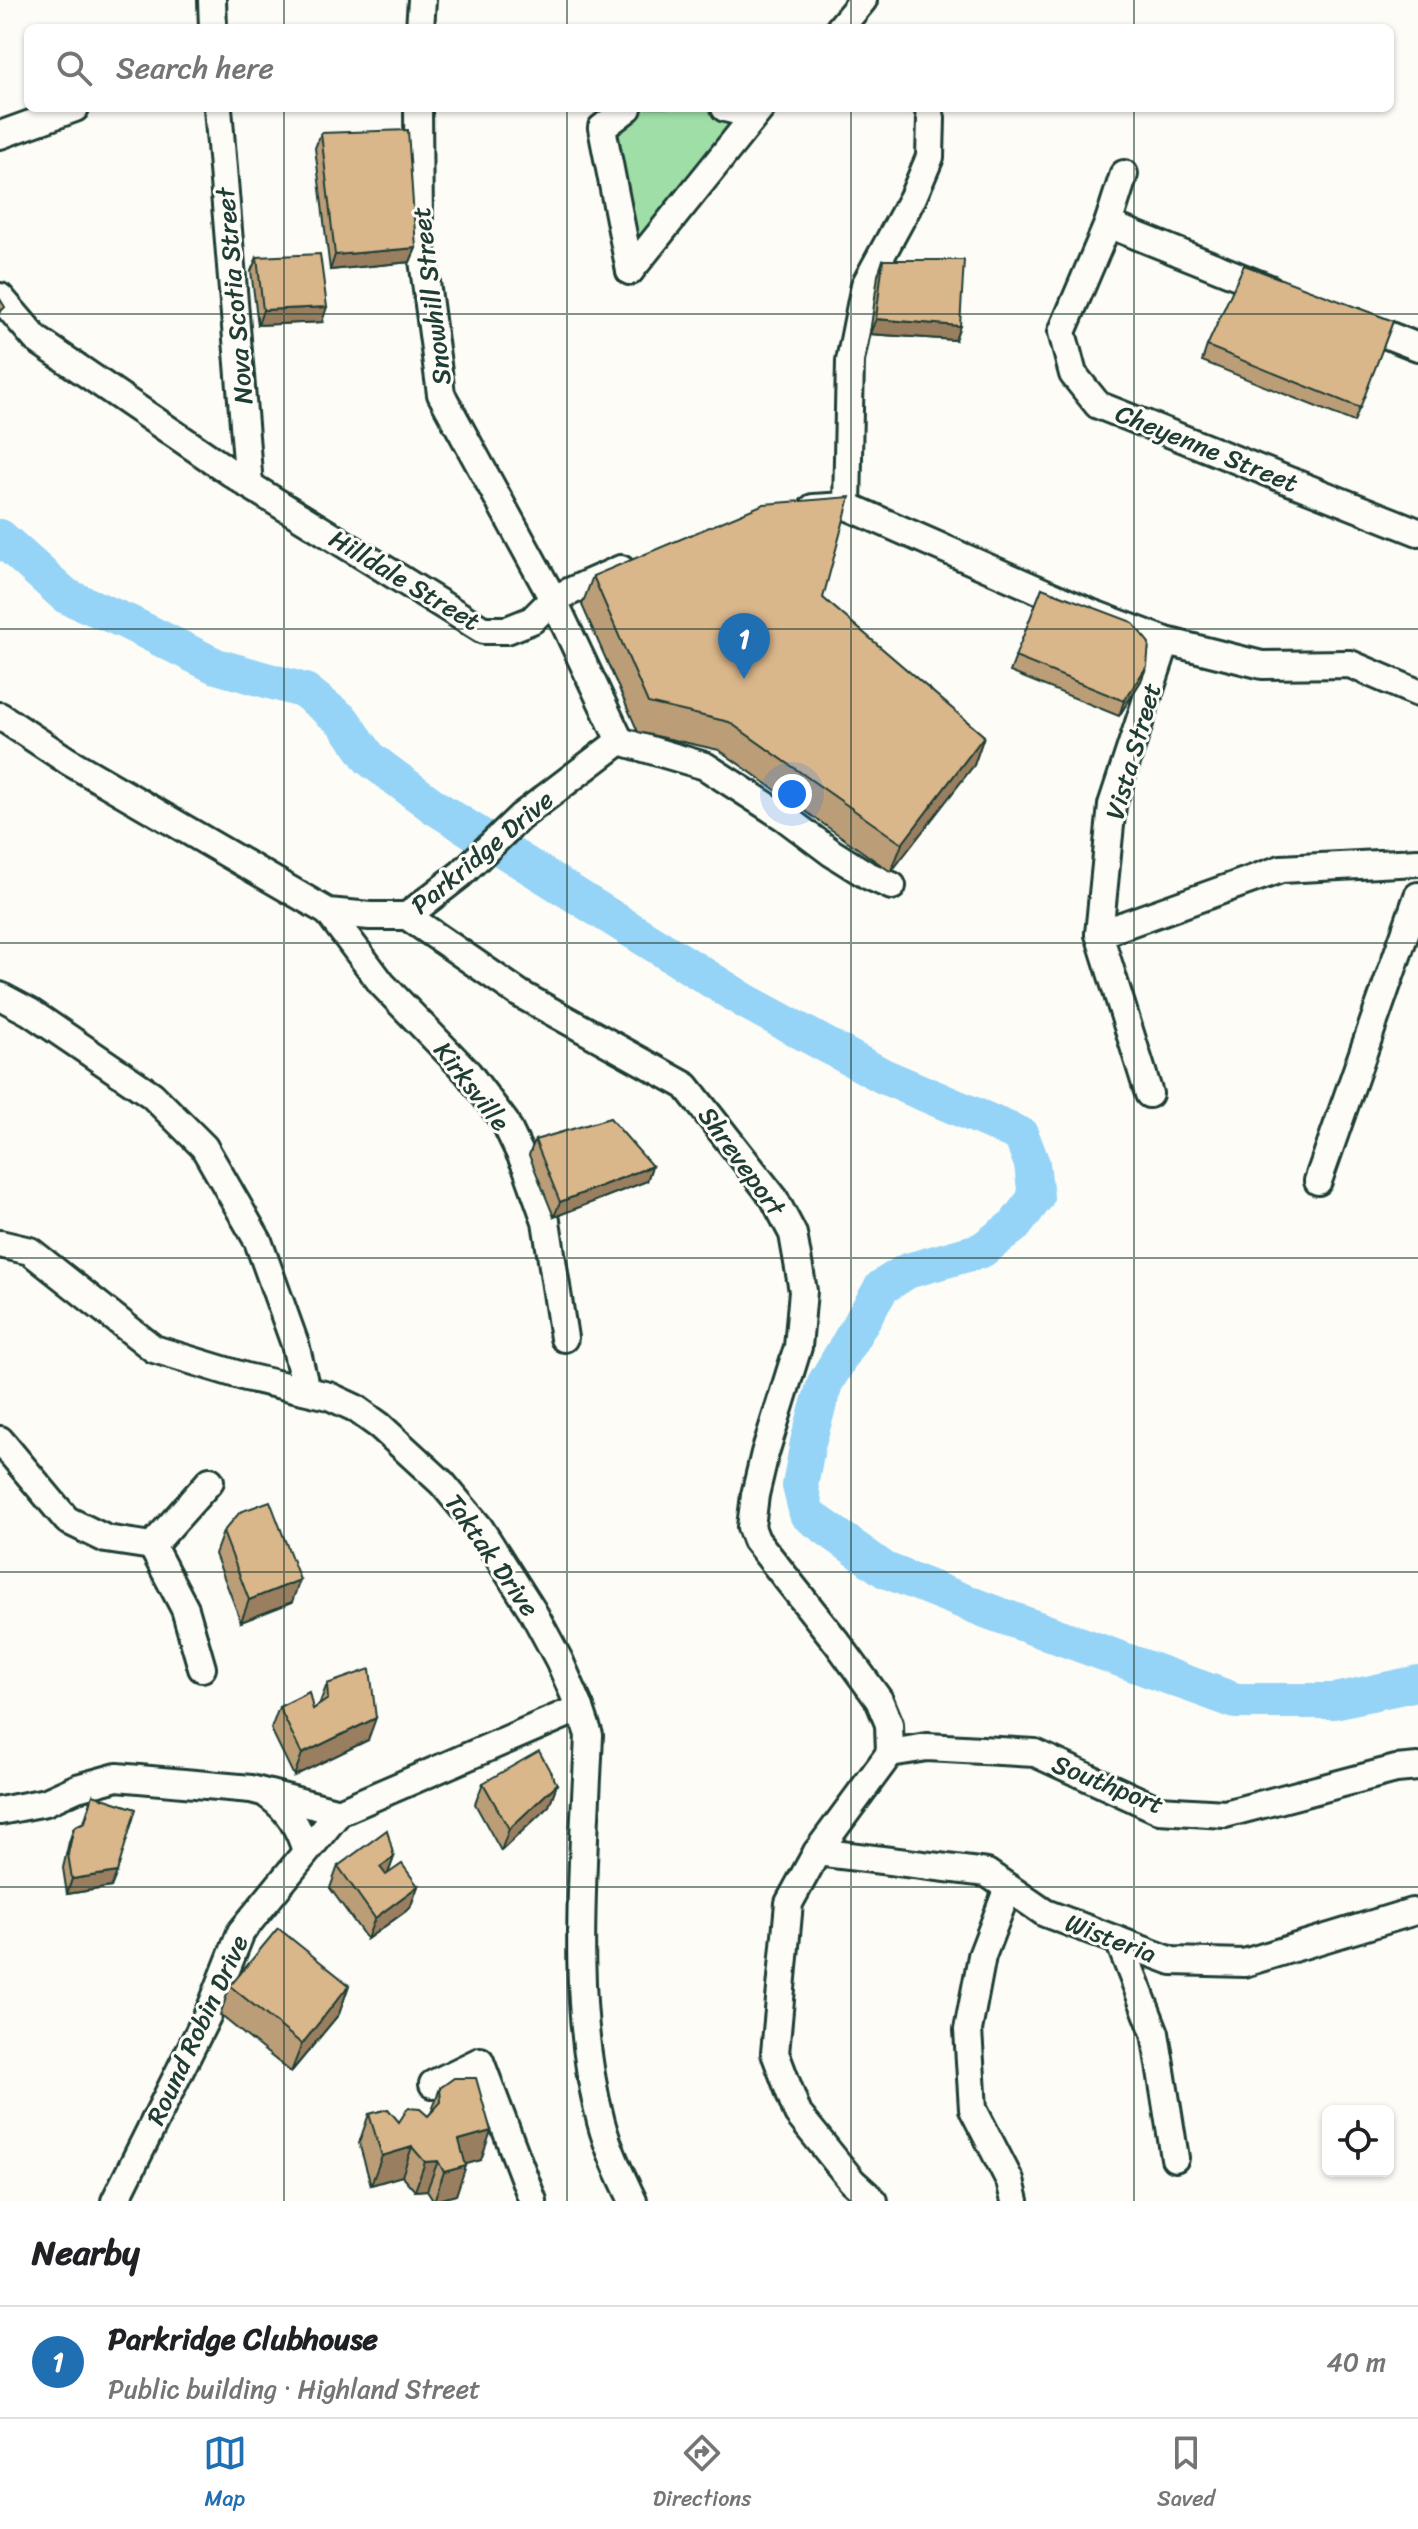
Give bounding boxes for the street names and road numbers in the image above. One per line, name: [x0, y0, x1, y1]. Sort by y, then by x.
street label: Nova Scotia Street: [201, 184, 266, 406]
street label: Snowhill Street: [397, 204, 465, 388]
street label: Cheyenne Street: [1108, 390, 1306, 506]
street label: Hilldale Street: [320, 516, 490, 644]
street label: Vista Street: [1092, 677, 1174, 825]
street label: Parkridge Drive: [400, 778, 564, 926]
street label: Kirksville: [422, 1031, 523, 1142]
street label: Shreveport: [686, 1096, 799, 1227]
street label: Taktak Drive: [432, 1483, 552, 1627]
street label: Southport: [1045, 1741, 1171, 1827]
street label: Wisteria: [1059, 1900, 1163, 1976]
street label: Round Robin Drive: [133, 1927, 262, 2133]

